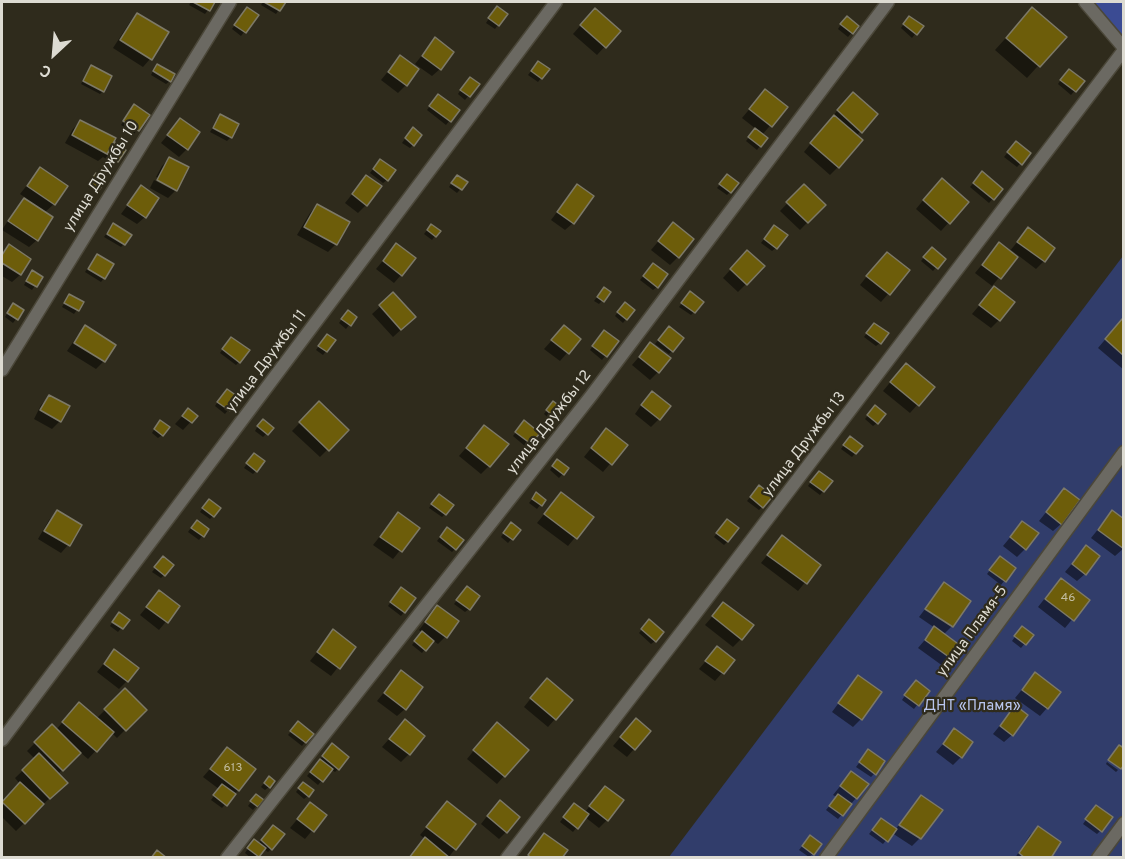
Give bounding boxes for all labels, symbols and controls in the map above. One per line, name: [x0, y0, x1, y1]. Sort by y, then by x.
north arrow: [24, 24, 84, 84]
text: С: [37, 59, 55, 81]
street label: улица Дружбы 10: [61, 118, 143, 236]
street label: улица Дружбы 11: [223, 307, 311, 417]
street label: улица Дружбы 12: [504, 367, 596, 479]
street label: улица Дружбы 13: [760, 389, 850, 501]
street label: улица Пламя-5: [934, 583, 1012, 681]
house number: 46: [1061, 592, 1075, 606]
park label: ДНТ «Пламя»: [923, 698, 1021, 716]
house number: 613: [224, 762, 242, 776]

